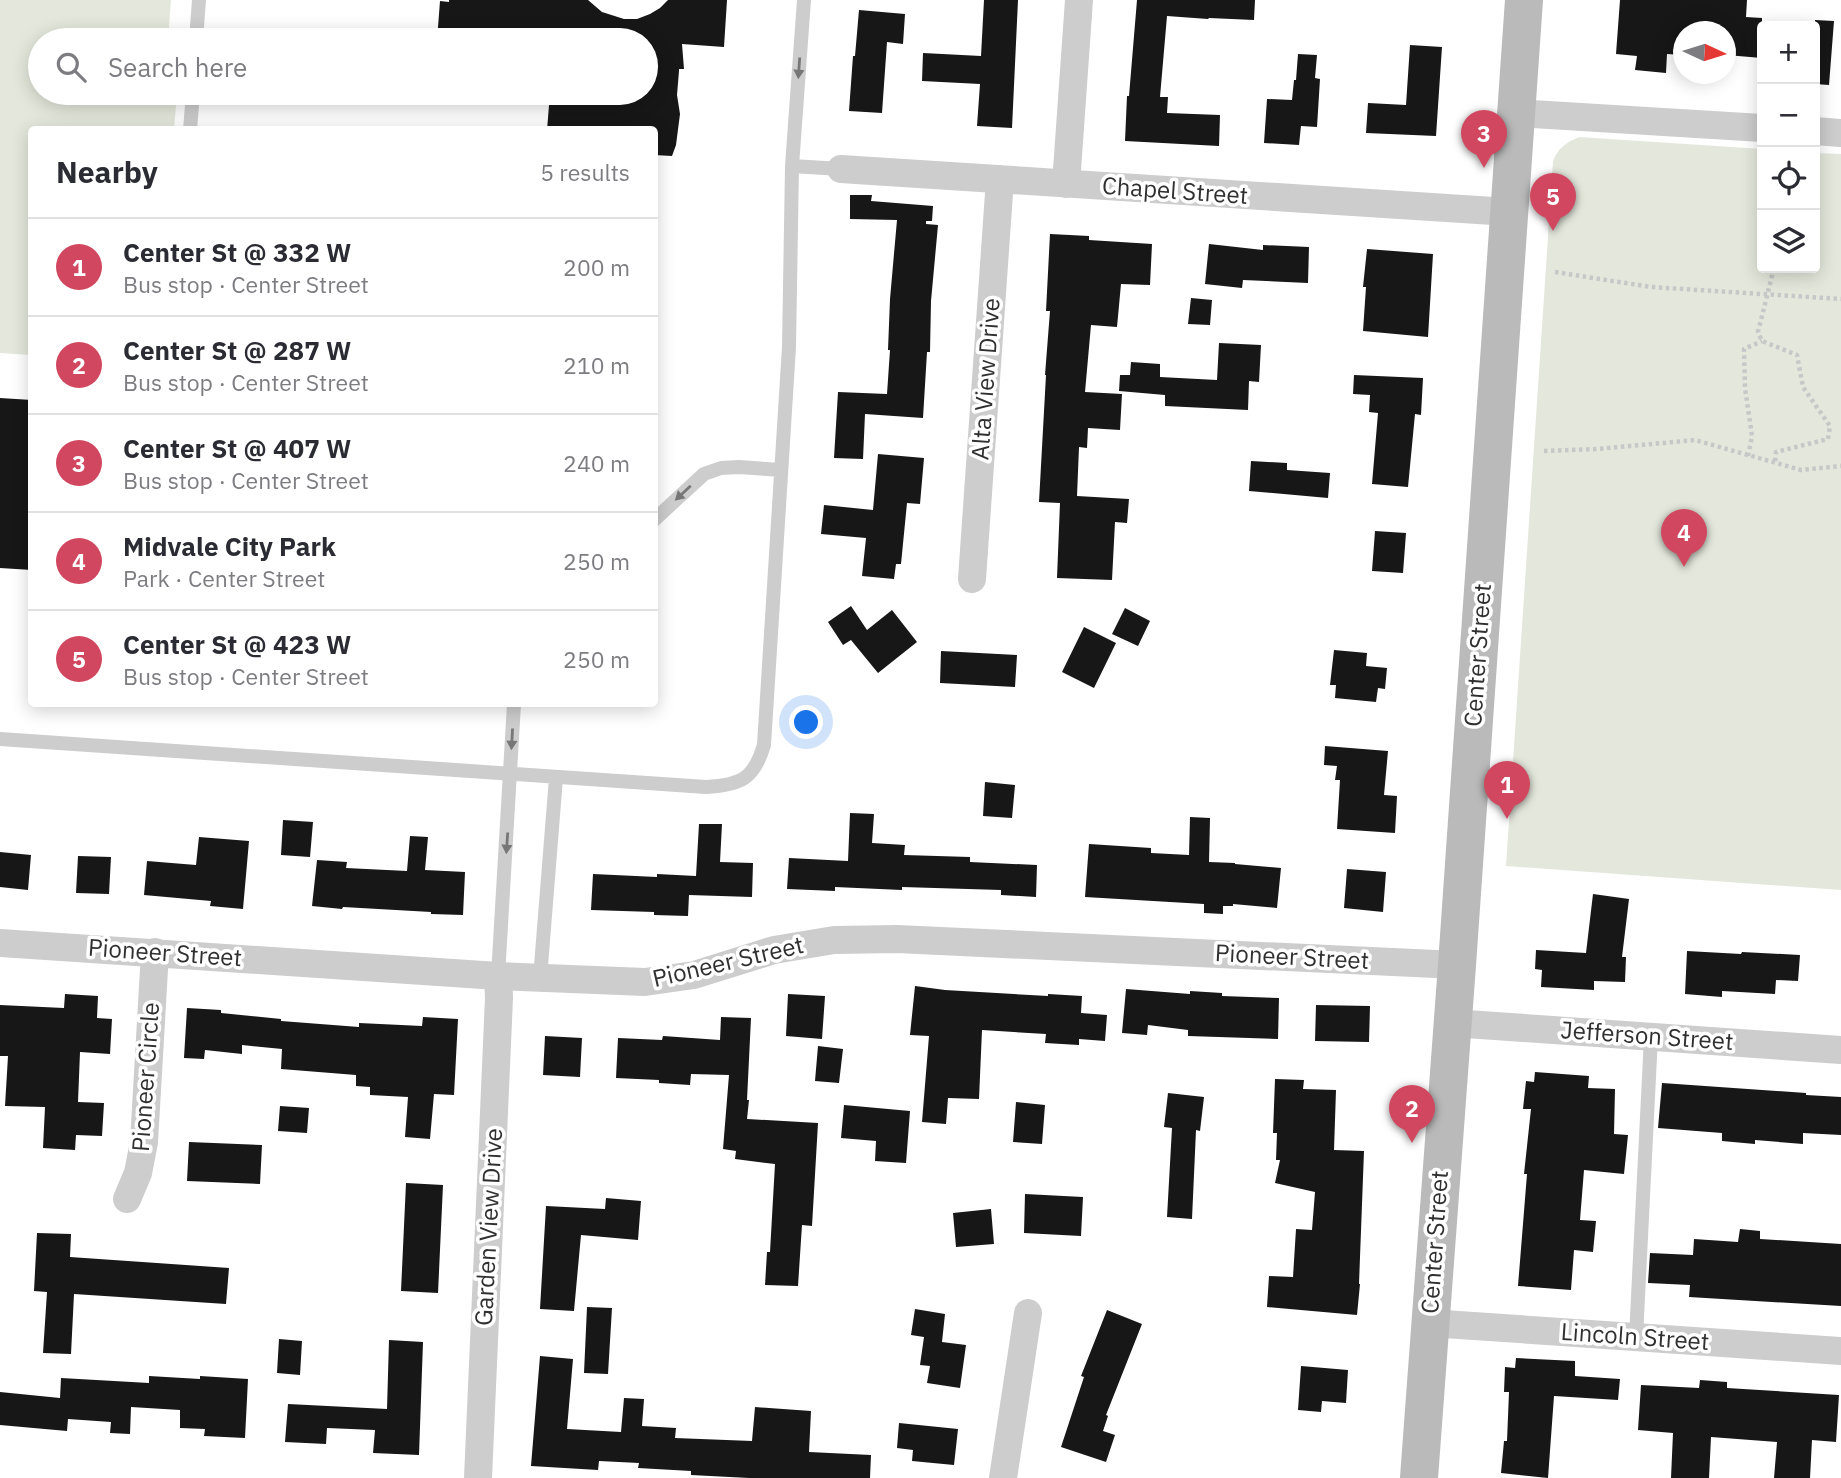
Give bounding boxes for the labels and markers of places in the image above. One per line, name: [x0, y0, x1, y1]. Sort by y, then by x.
pin: 3: [1461, 110, 1507, 168]
pin: 5: [1530, 173, 1576, 231]
pin: 4: [1661, 509, 1707, 567]
pin: 1: [1484, 761, 1530, 819]
pin: 2: [1389, 1085, 1435, 1143]

